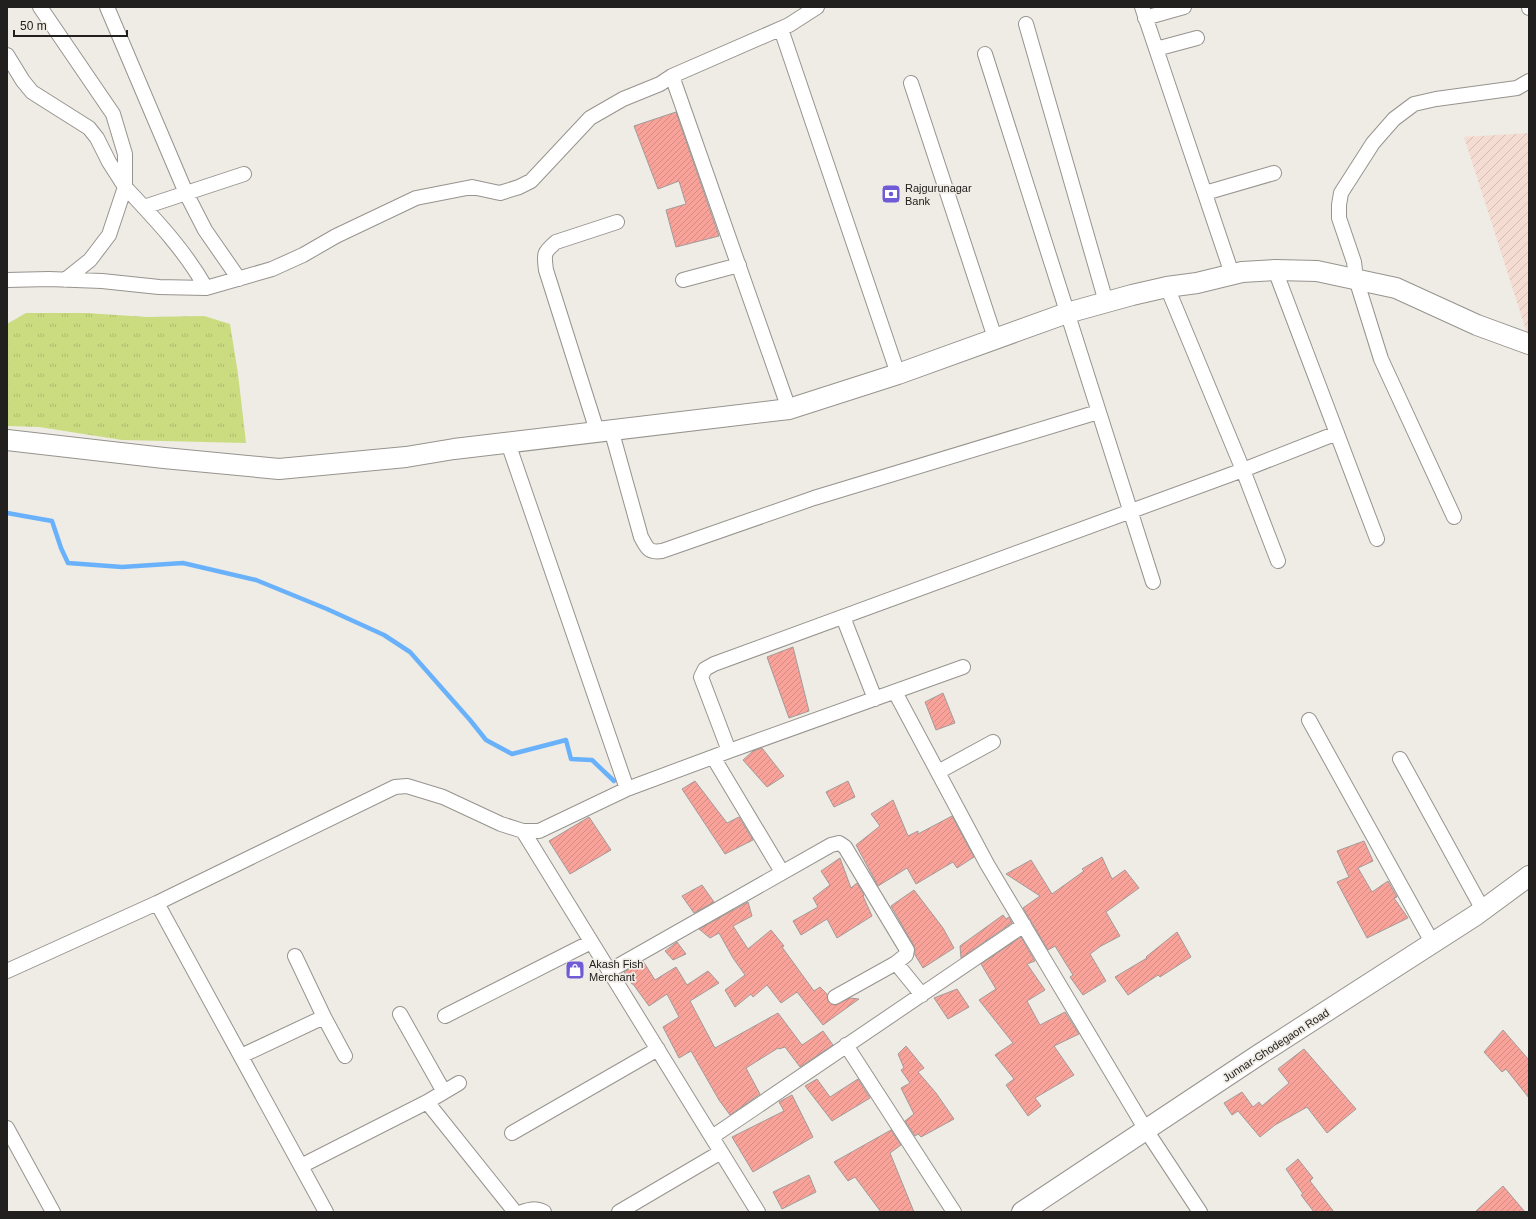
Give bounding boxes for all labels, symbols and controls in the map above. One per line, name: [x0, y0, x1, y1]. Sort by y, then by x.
scale bar: [14, 12, 127, 38]
text: 50 m: [20, 19, 47, 33]
place label: Rajgurunagar Bank: [905, 182, 972, 207]
bank icon: Rajgurunagar Bank: [880, 183, 902, 205]
place label: Akash Fish Merchant: [589, 958, 643, 983]
shop icon: Akash Fish Merchant: [564, 959, 586, 981]
street label: Junnar-Ghodegaon Road: [1221, 1006, 1331, 1084]

